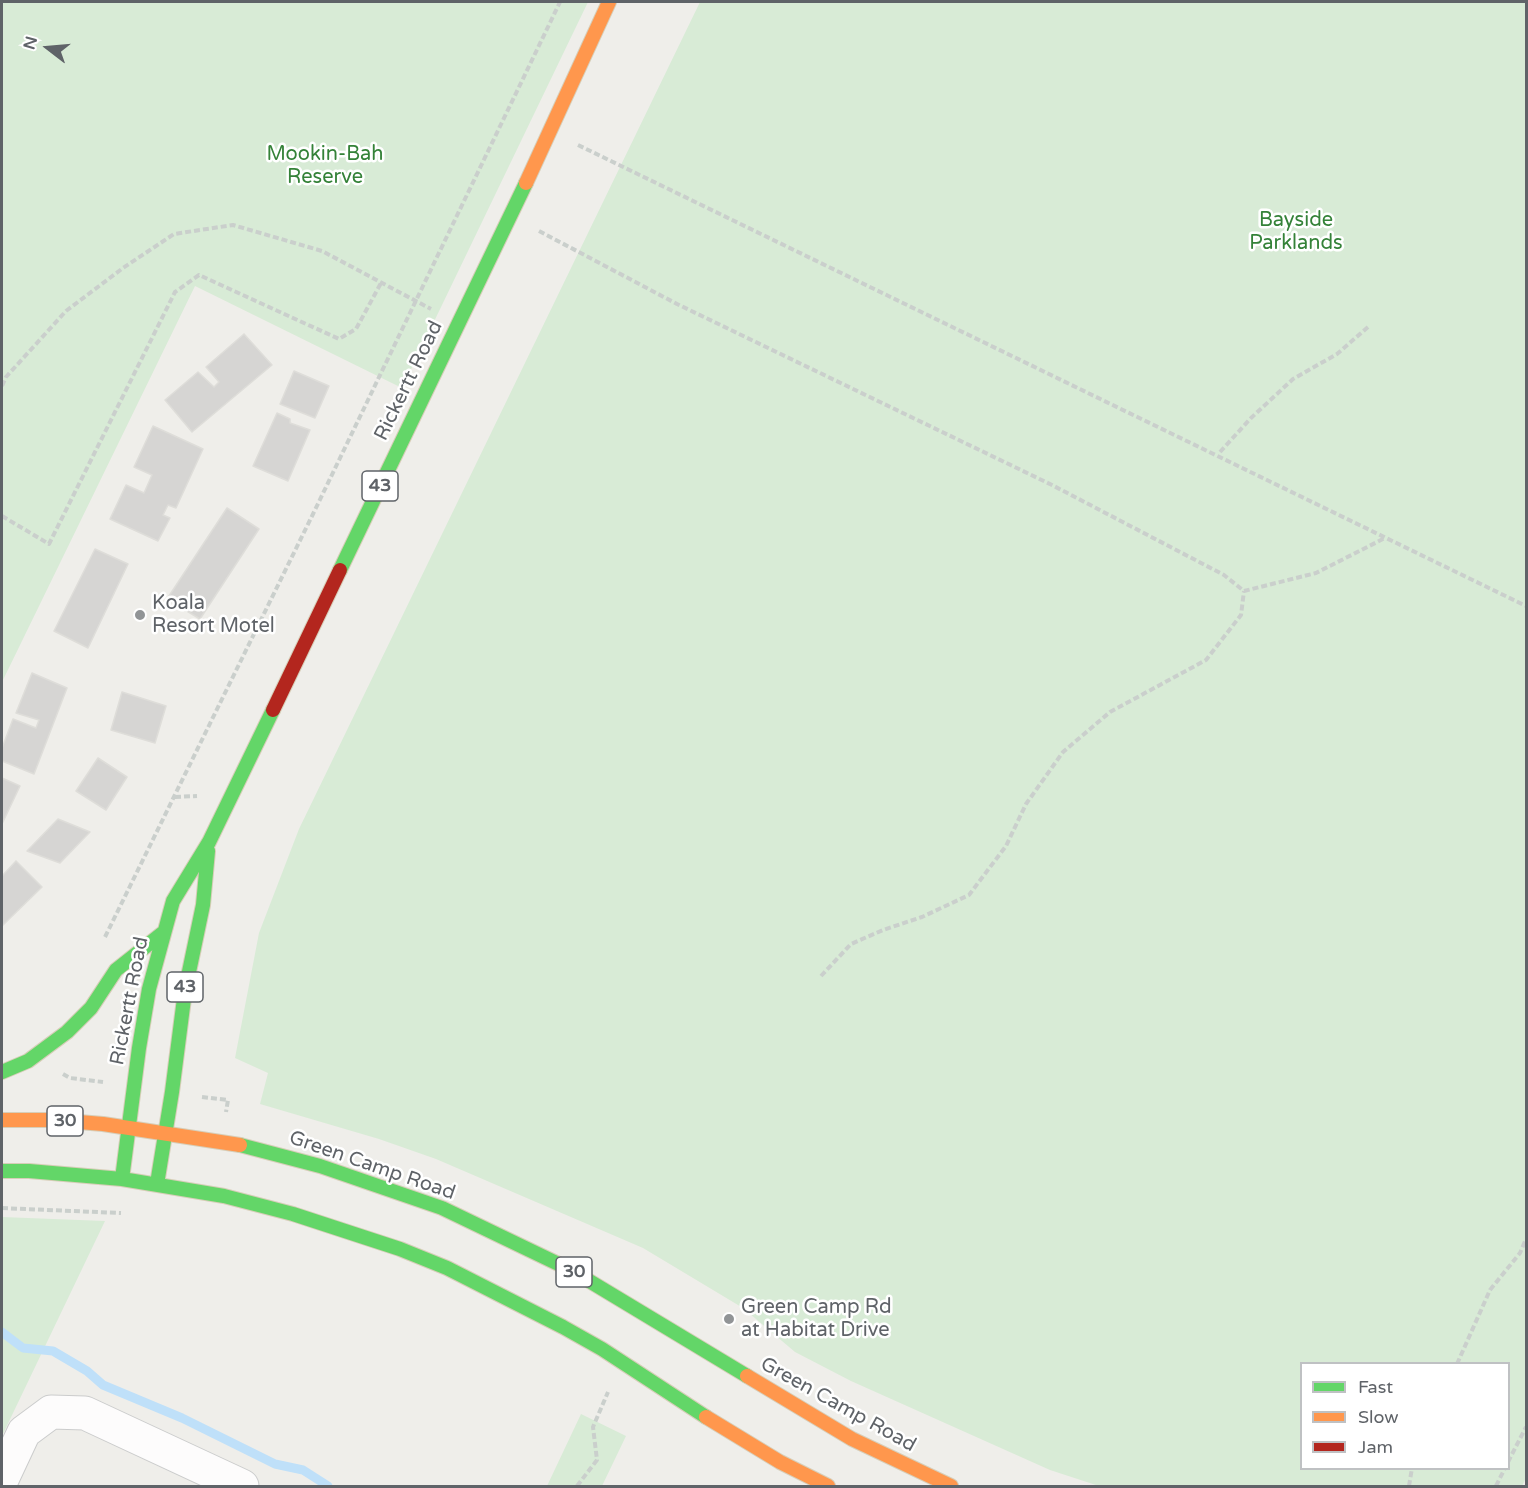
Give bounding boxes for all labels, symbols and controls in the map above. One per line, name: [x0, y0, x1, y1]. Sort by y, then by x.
north arrow: [18, 18, 78, 78]
text: N: [19, 34, 42, 52]
park label: Mookin-Bah Reserve: [267, 143, 383, 190]
park label: Bayside Parklands: [1249, 209, 1343, 256]
street label: Rickertt Road: [370, 317, 448, 445]
road number: 43: [362, 471, 398, 501]
place label: Koala Resort Motel: [152, 592, 275, 639]
marker: Koala Resort Motel: [133, 608, 147, 622]
street label: Rickertt Road: [106, 935, 154, 1067]
road number: 43: [167, 972, 203, 1002]
road number: 30: [47, 1106, 83, 1136]
street label: Green Camp Road: [286, 1126, 458, 1206]
road number: 30: [556, 1257, 592, 1287]
place label: Green Camp Rd at Habitat Drive: [741, 1296, 892, 1343]
marker: Green Camp Rd at Habitat Drive: [722, 1312, 736, 1326]
street label: Green Camp Road: [756, 1352, 920, 1458]
legend: [1300, 1362, 1510, 1470]
text: Fast: [1358, 1376, 1393, 1398]
text: Slow: [1358, 1406, 1399, 1428]
text: Jam: [1358, 1436, 1393, 1458]

